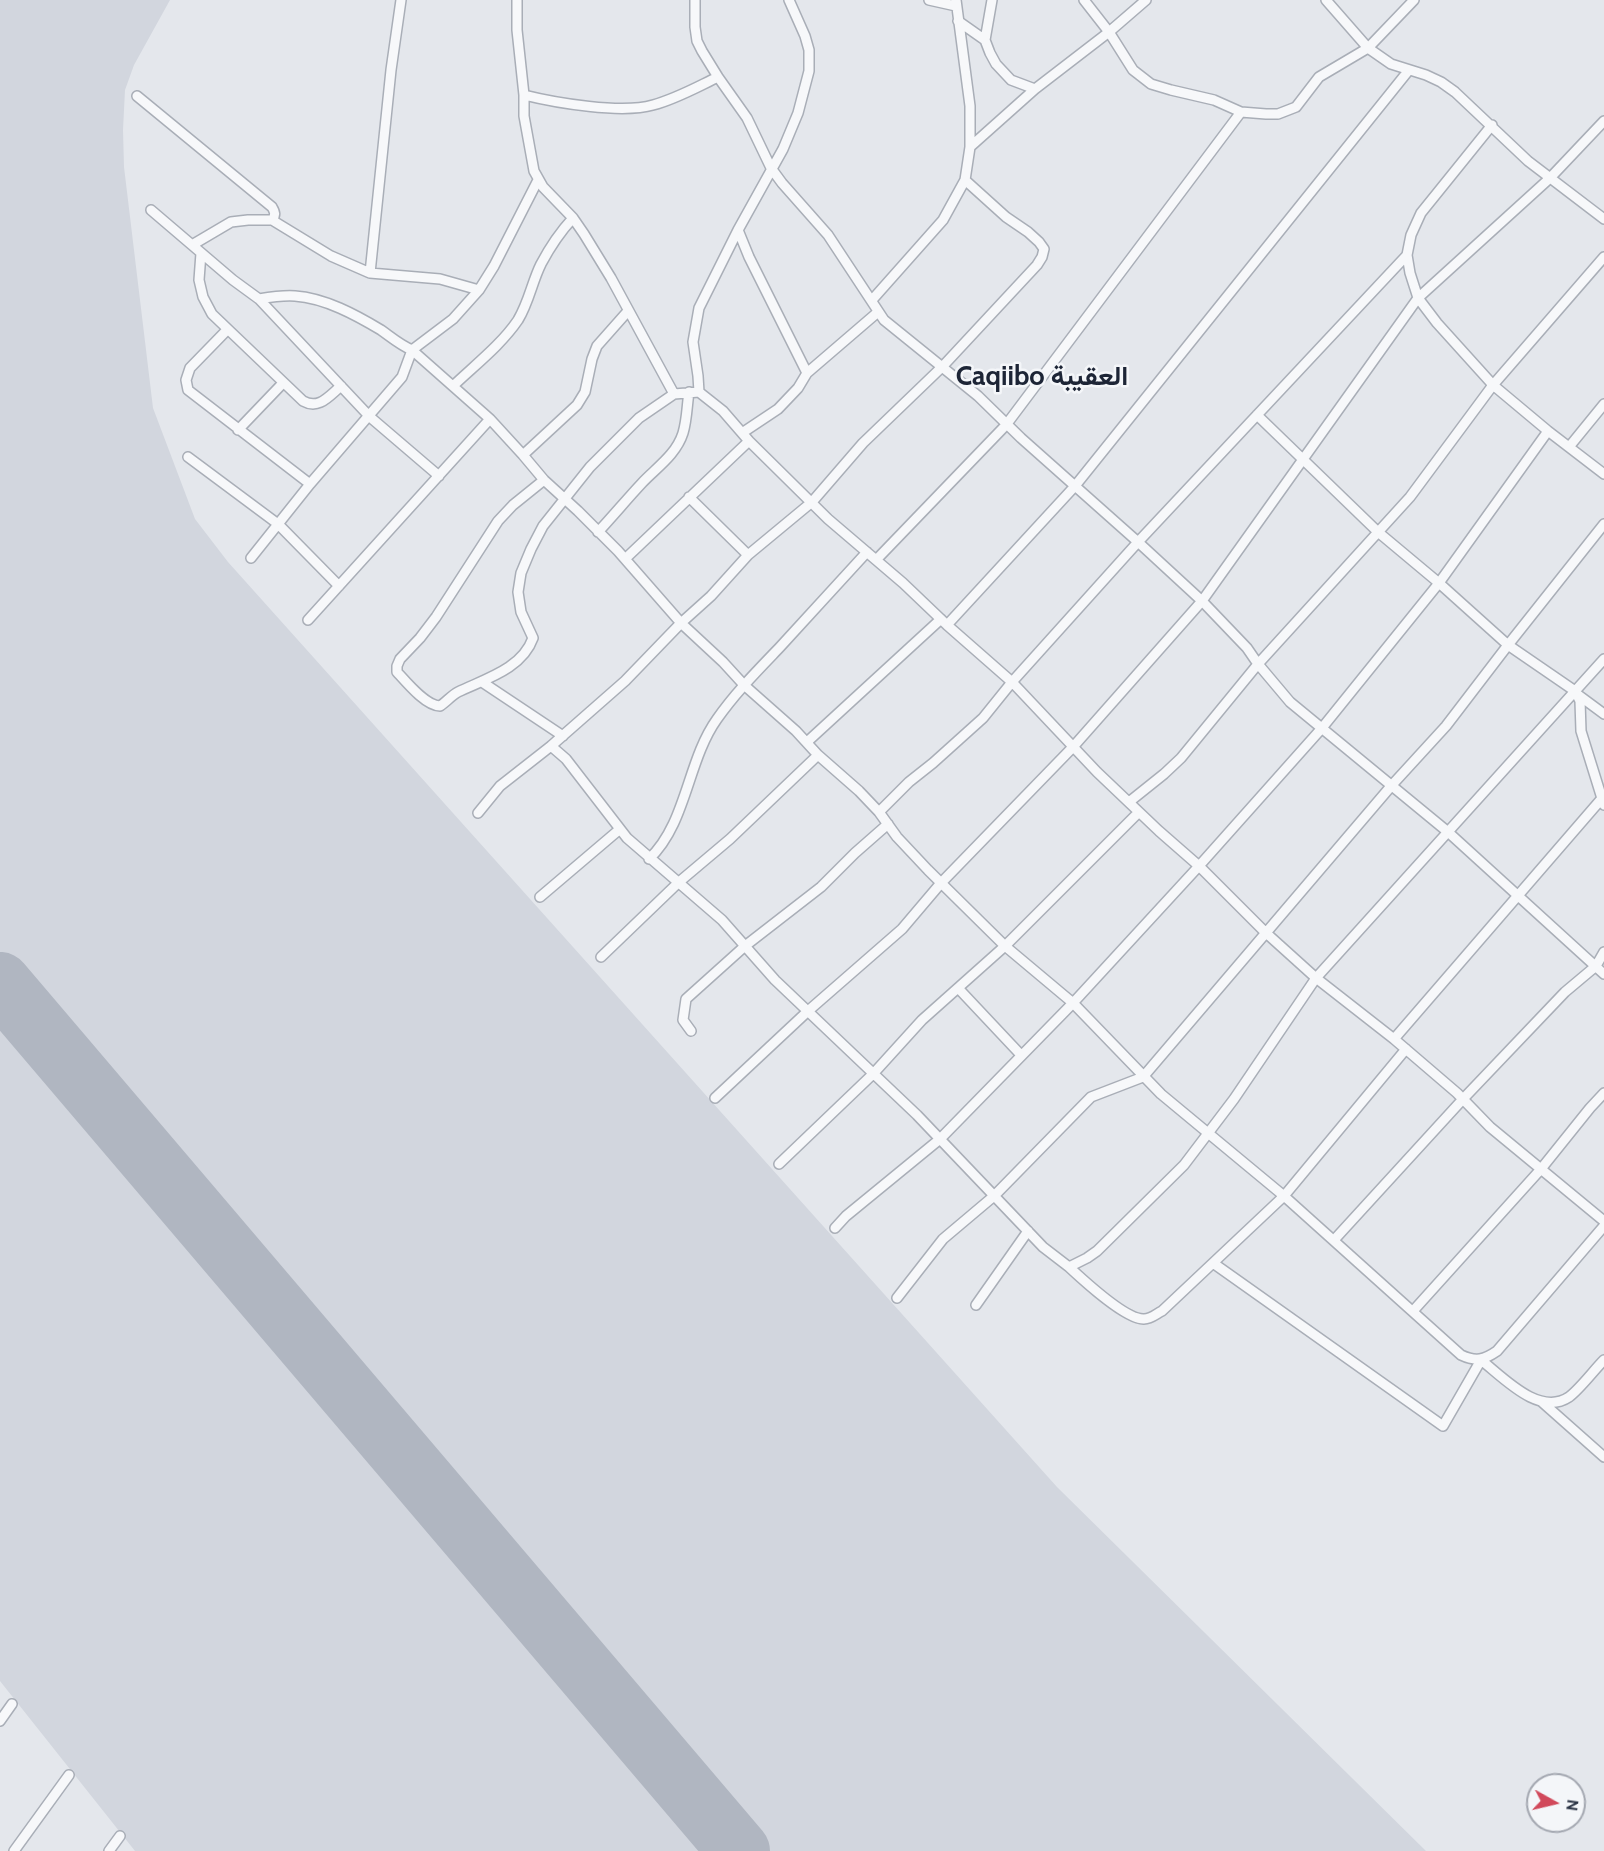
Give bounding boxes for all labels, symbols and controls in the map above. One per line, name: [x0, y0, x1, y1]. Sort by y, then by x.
district label: Caqiibo العقيبة: [956, 361, 1128, 393]
north arrow: [1526, 1773, 1586, 1833]
text: N: [1562, 1798, 1583, 1812]

